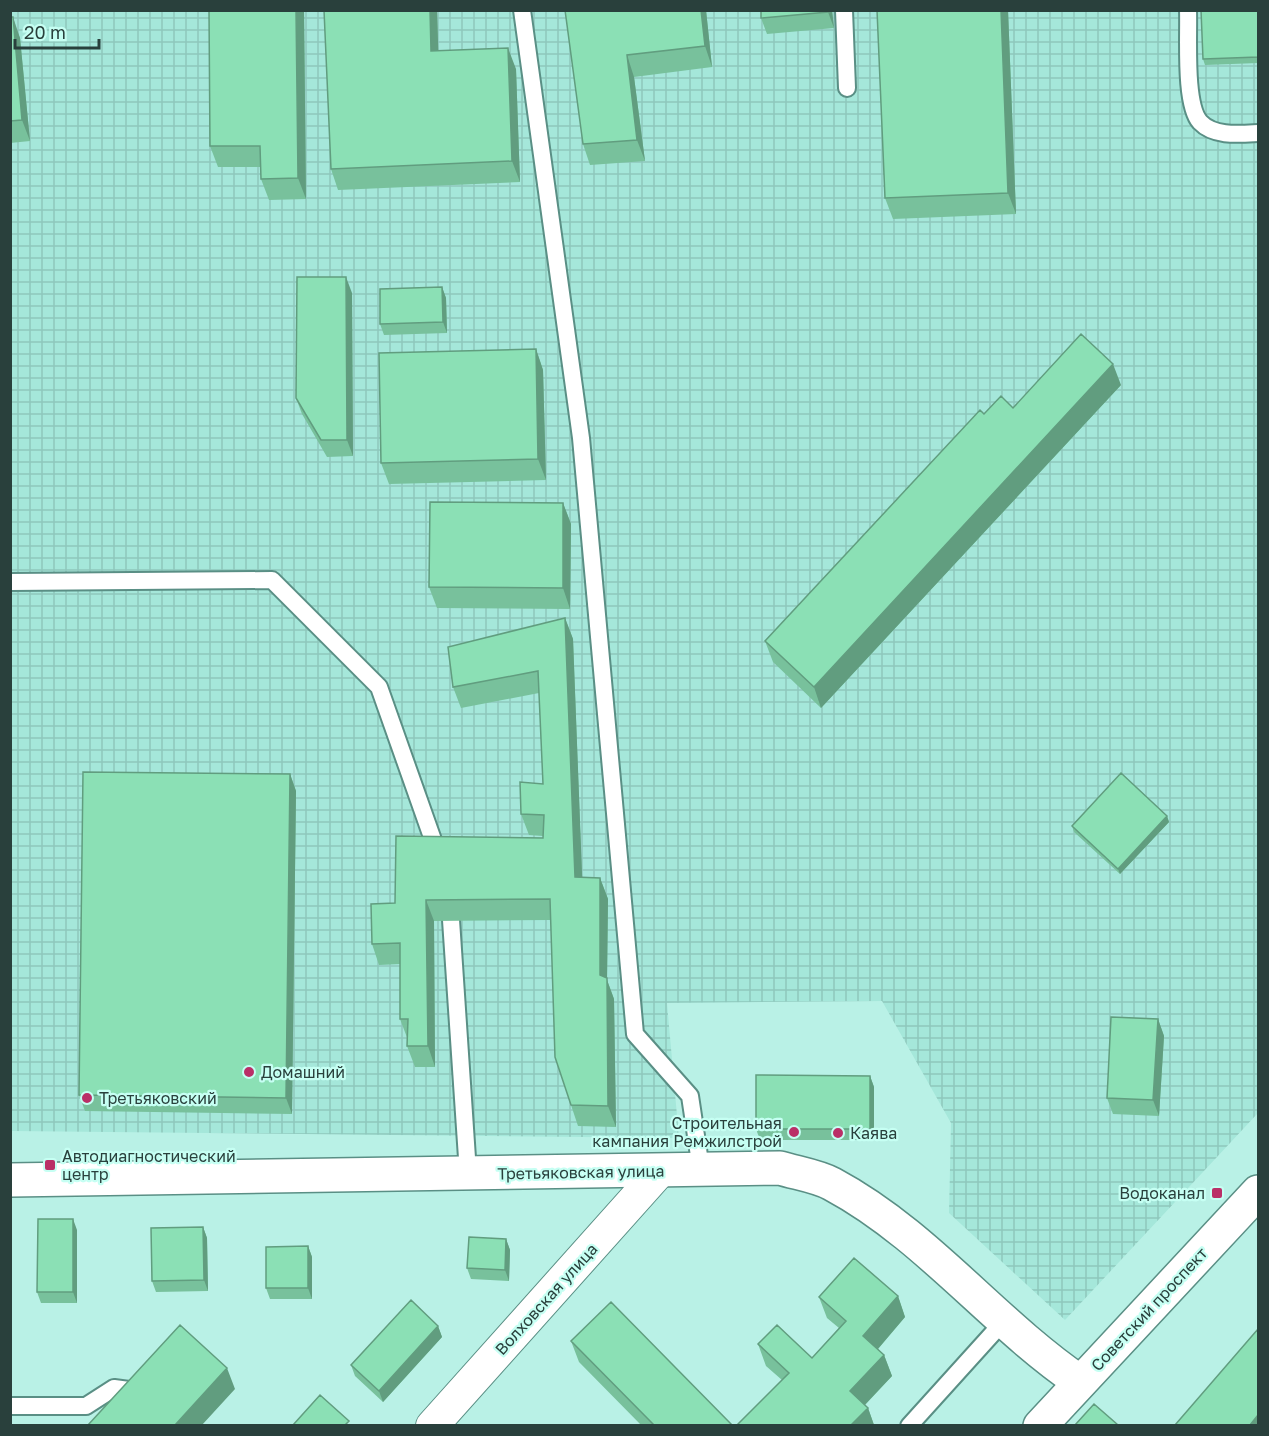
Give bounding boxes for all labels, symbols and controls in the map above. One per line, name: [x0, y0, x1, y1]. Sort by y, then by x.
scale bar: [15, 12, 99, 50]
text: 20 m: [24, 21, 66, 43]
place label: Домашний: [261, 1062, 345, 1082]
marker: Домашний: [242, 1065, 256, 1079]
place label: Третьяковский: [99, 1088, 217, 1108]
marker: Третьяковский: [80, 1091, 94, 1105]
place label: Строительная кампания Ремжилстрой: [592, 1113, 782, 1151]
place label: Каява: [850, 1123, 897, 1143]
marker: Строительная кампания Ремжилстрой: [787, 1125, 801, 1139]
marker: Каява: [831, 1126, 845, 1140]
place label: Автодиагностический центр: [62, 1146, 236, 1184]
marker: Автодиагностический центр: [43, 1158, 57, 1172]
street label: Третьяковская улица: [497, 1161, 665, 1183]
place label: Водоканал: [1119, 1183, 1205, 1203]
marker: Водоканал: [1210, 1186, 1224, 1200]
street label: Волховская улица: [491, 1239, 601, 1359]
street label: Советский проспект: [1087, 1243, 1211, 1375]

